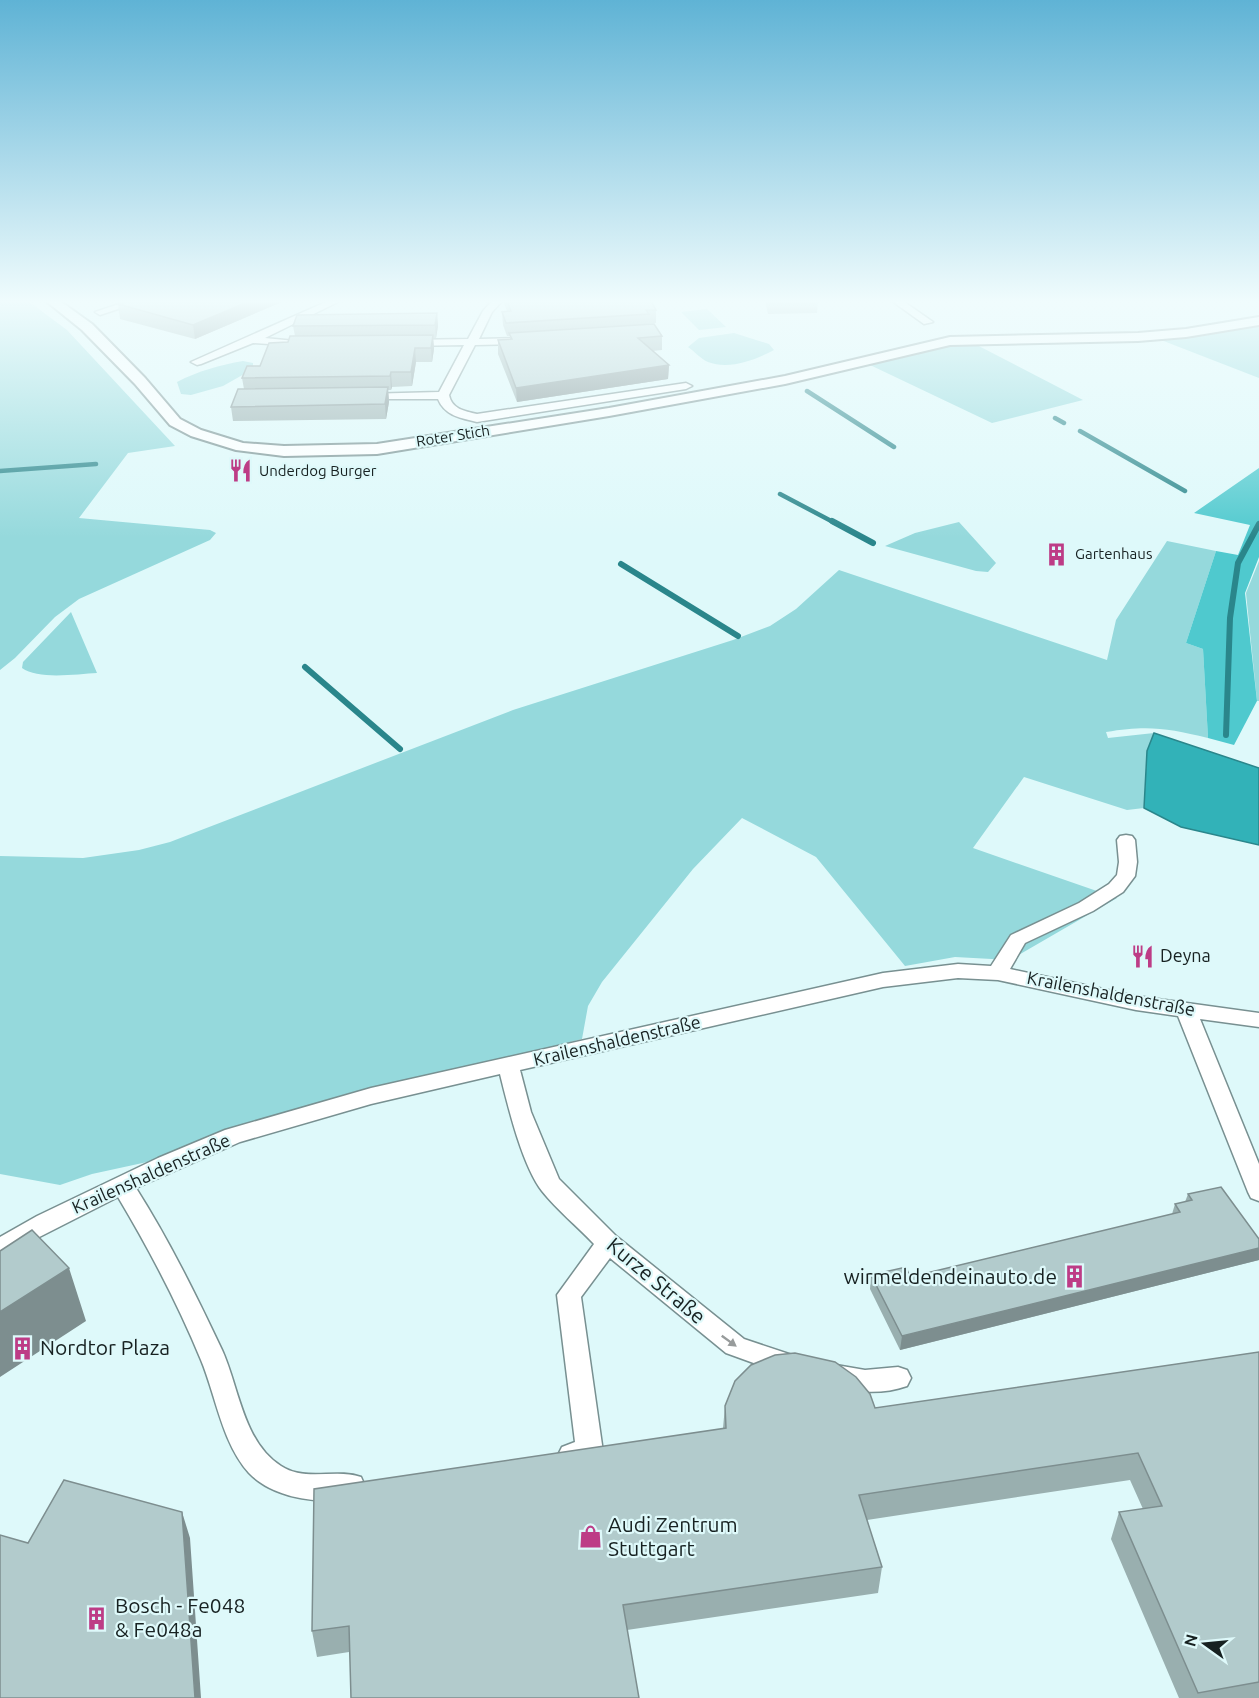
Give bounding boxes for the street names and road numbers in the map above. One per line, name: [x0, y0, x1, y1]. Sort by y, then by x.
street label: Roter Stich: [415, 421, 491, 450]
street label: Krailenshaldenstraße: [1025, 967, 1197, 1019]
street label: Krailenshaldenstraße: [531, 1011, 702, 1069]
street label: Krailenshaldenstraße: [68, 1129, 233, 1217]
street label: Kurze Straße: [603, 1232, 711, 1328]

